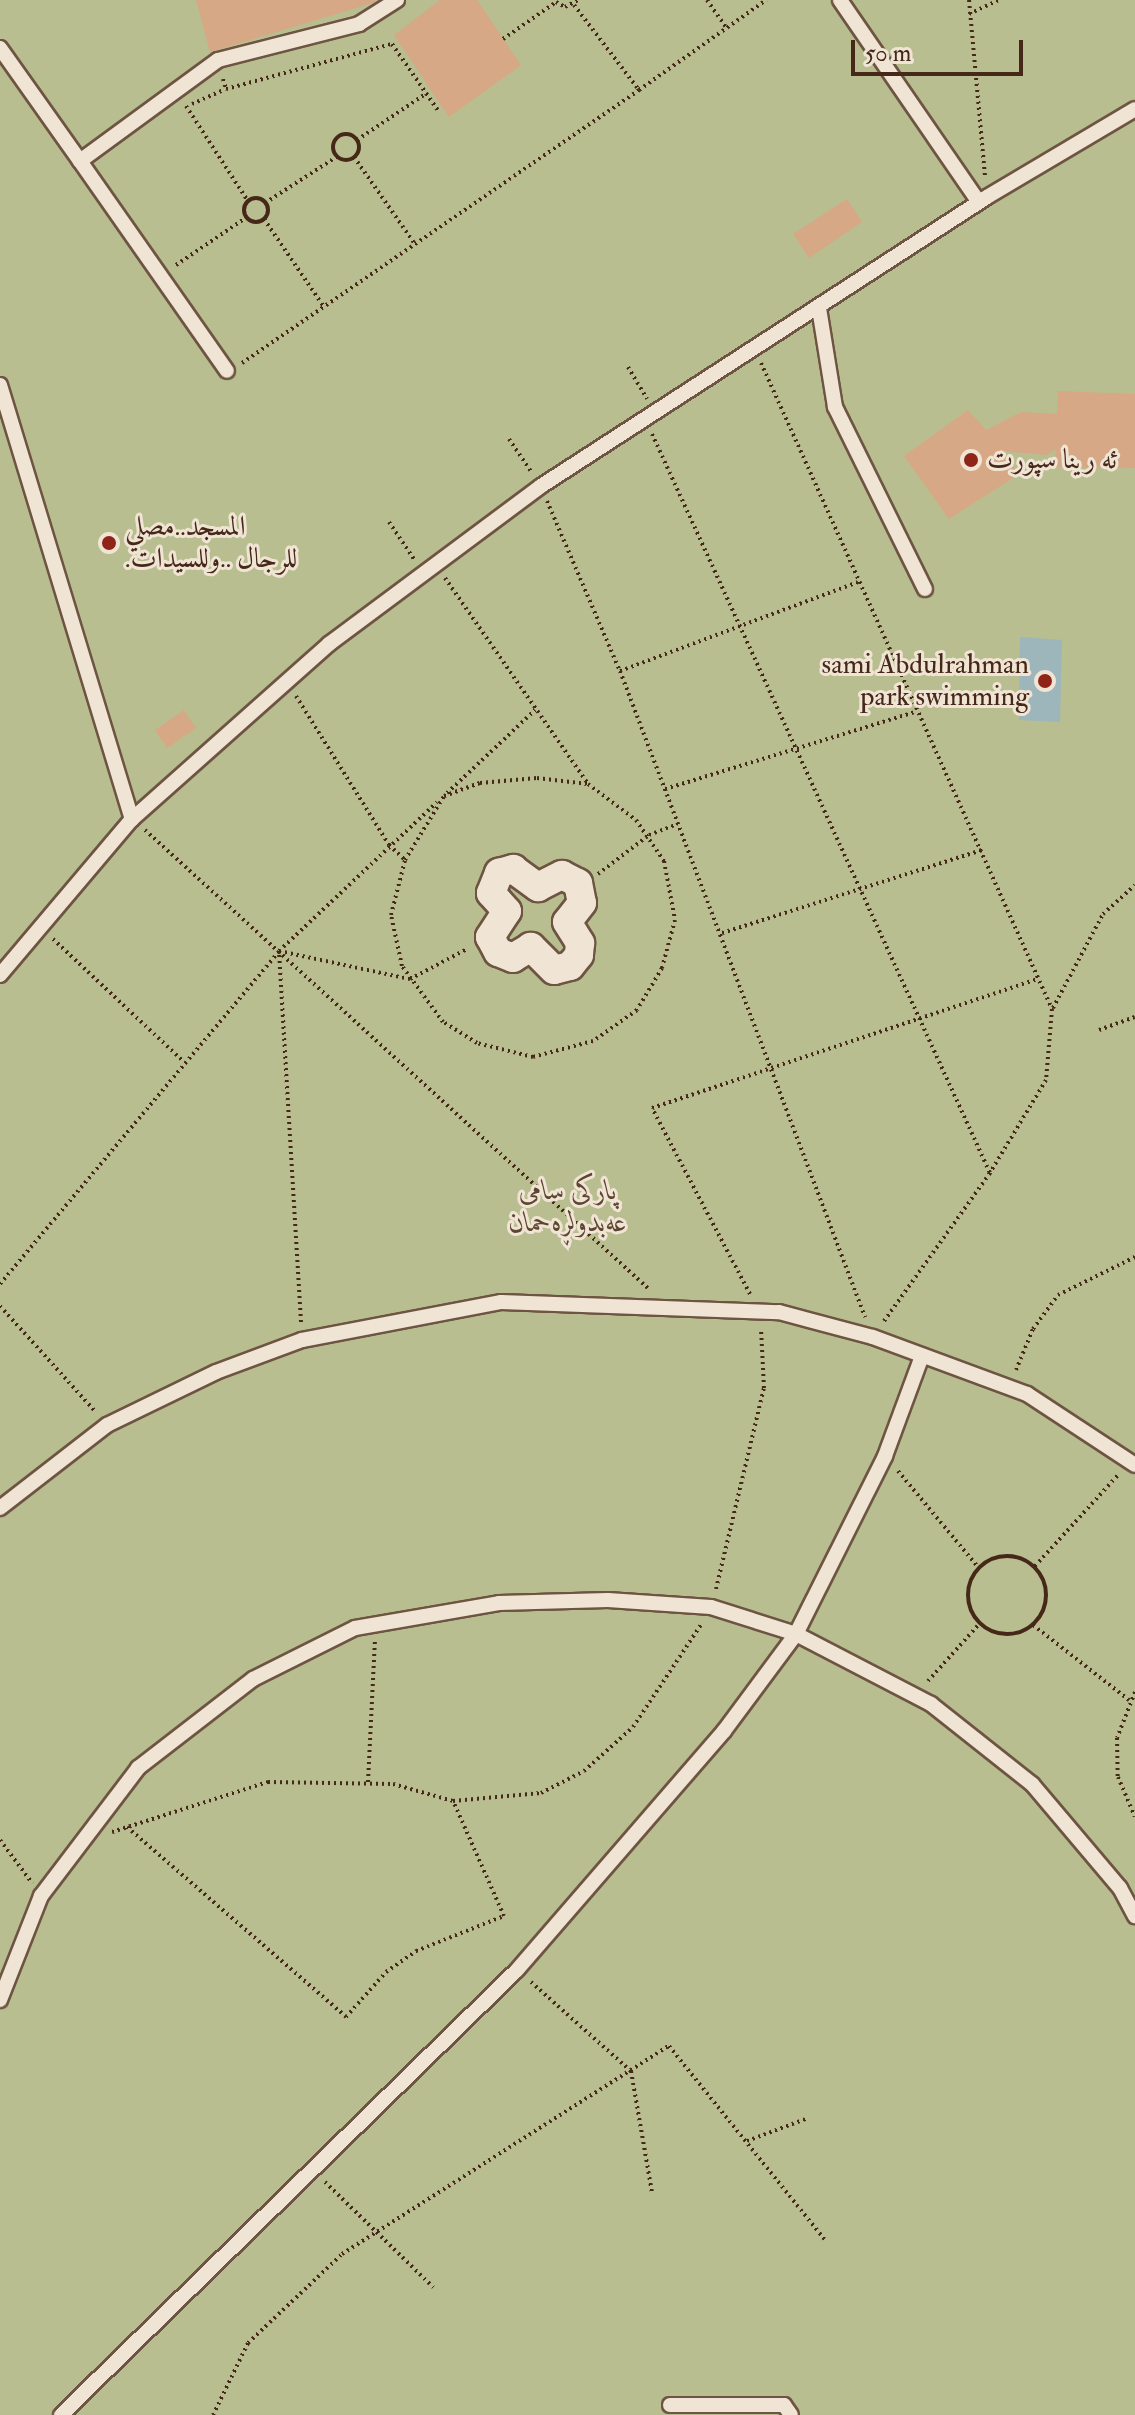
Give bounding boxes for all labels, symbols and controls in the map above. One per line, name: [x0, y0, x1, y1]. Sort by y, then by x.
scale bar: [855, 24, 1027, 74]
text: 50 m: [865, 38, 911, 69]
place label: ئه رينا سپورت: [987, 443, 1117, 477]
marker: ئه رينا سپورت: [962, 451, 980, 469]
place label: المسجد..مصلي .للرجال ..وللسيدات: [125, 510, 297, 576]
marker: المسجد..مصلي .للرجال ..وللسيدات: [100, 534, 118, 552]
place label: sami Abdulrahman park swimming: [822, 648, 1029, 714]
marker: sami Abdulrahman park swimming: [1036, 672, 1054, 690]
park label: پارکی سامی عەبدولڕەحمان: [509, 1174, 627, 1240]

